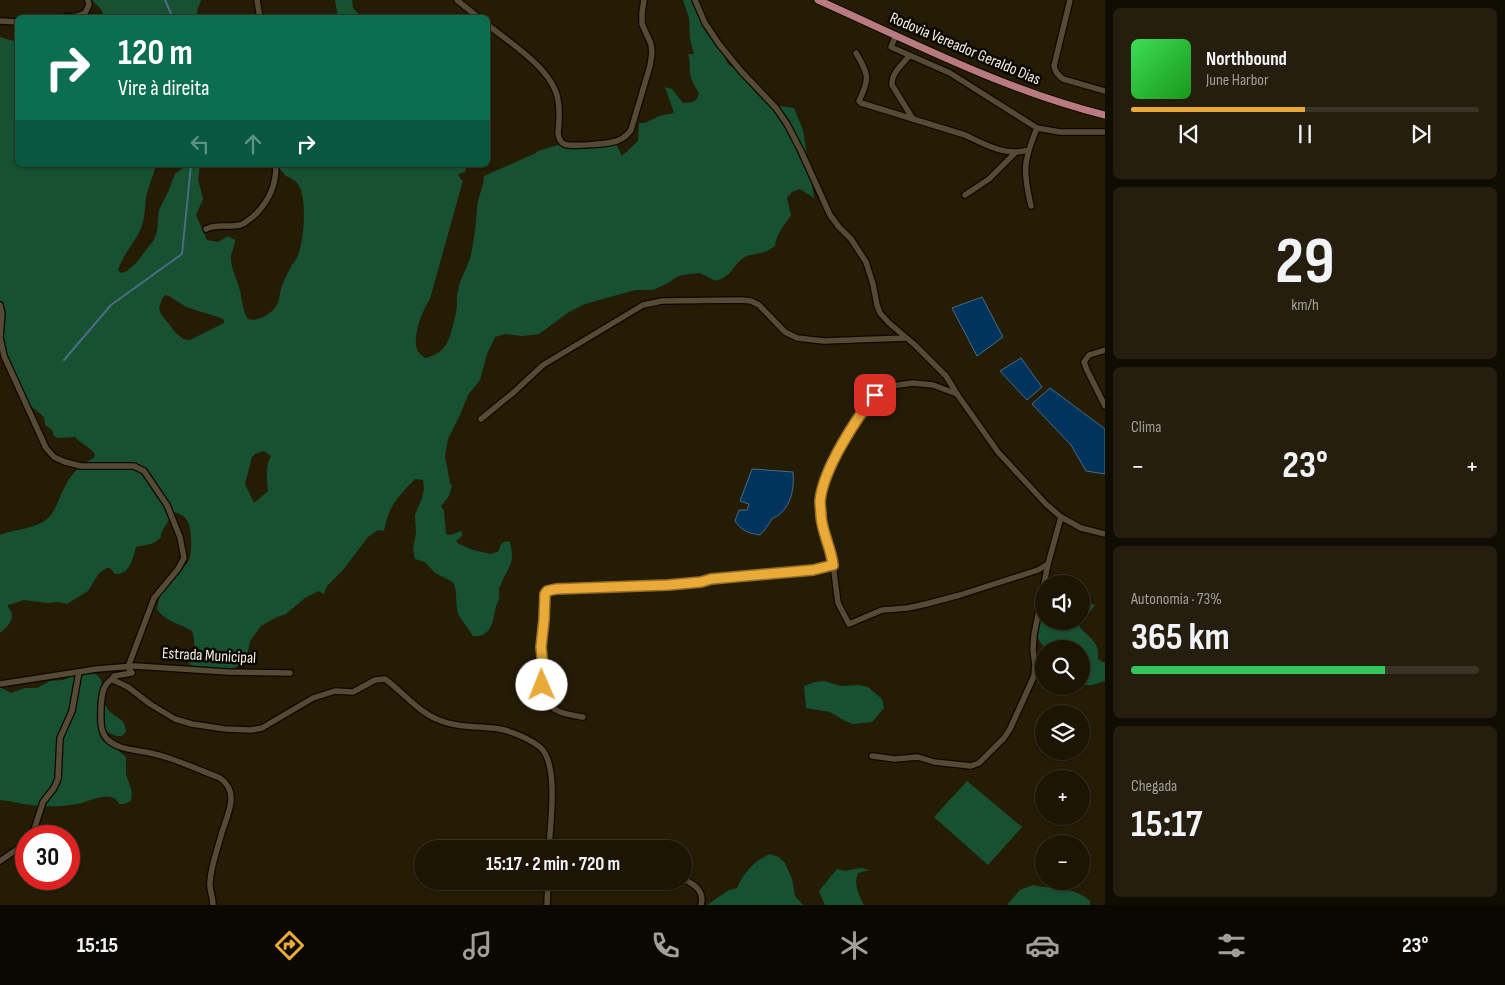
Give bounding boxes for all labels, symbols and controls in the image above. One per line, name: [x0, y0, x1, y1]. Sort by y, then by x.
street label: Rodovia Vereador Geraldo Dias: [887, 9, 1043, 89]
text: 120 m: [118, 32, 193, 75]
icon: right: [35, 35, 100, 100]
text: Northbound: [1206, 48, 1287, 71]
text: June Harbor: [1206, 71, 1269, 90]
text: Vire à direita: [118, 75, 210, 102]
icon: previous: [1175, 120, 1203, 148]
icon: pause: [1291, 120, 1319, 148]
icon: next: [1407, 120, 1435, 148]
icon: left: [186, 130, 214, 158]
icon: ahead: [239, 130, 267, 158]
icon: right: [292, 130, 320, 158]
text: 29: [1275, 224, 1335, 302]
text: km/h: [1291, 296, 1319, 315]
pin: [854, 374, 896, 416]
icon: arrive: [861, 381, 889, 409]
text: Clima: [1131, 418, 1161, 437]
text: 23°: [1282, 443, 1328, 488]
text: −: [1131, 450, 1145, 483]
text: +: [1465, 450, 1479, 483]
map controls: [1035, 575, 1090, 890]
button: sound: [1035, 575, 1090, 630]
text: Autonomia · 73%: [1131, 590, 1222, 609]
text: 365 km: [1131, 615, 1230, 660]
button: search: [1035, 640, 1090, 695]
street label: Estrada Municipal: [161, 644, 257, 668]
position arrow: [515, 658, 567, 710]
button: layers: [1035, 705, 1090, 760]
button: +: [1035, 770, 1090, 825]
text: Chegada: [1131, 777, 1177, 796]
text: 15:17: [1131, 802, 1202, 847]
speed limit sign: 30: [15, 825, 80, 890]
button: −: [1035, 835, 1090, 890]
text: 15:17 · 2 min · 720 m: [486, 853, 620, 876]
icon: directions: [272, 928, 307, 963]
icon: music: [460, 928, 495, 963]
icon: phone: [648, 928, 683, 963]
icon: climate: [837, 928, 872, 963]
icon: car: [1025, 928, 1060, 963]
icon: filters: [1214, 928, 1249, 963]
text: 15:15: [77, 932, 118, 959]
text: 23°: [1402, 932, 1428, 959]

